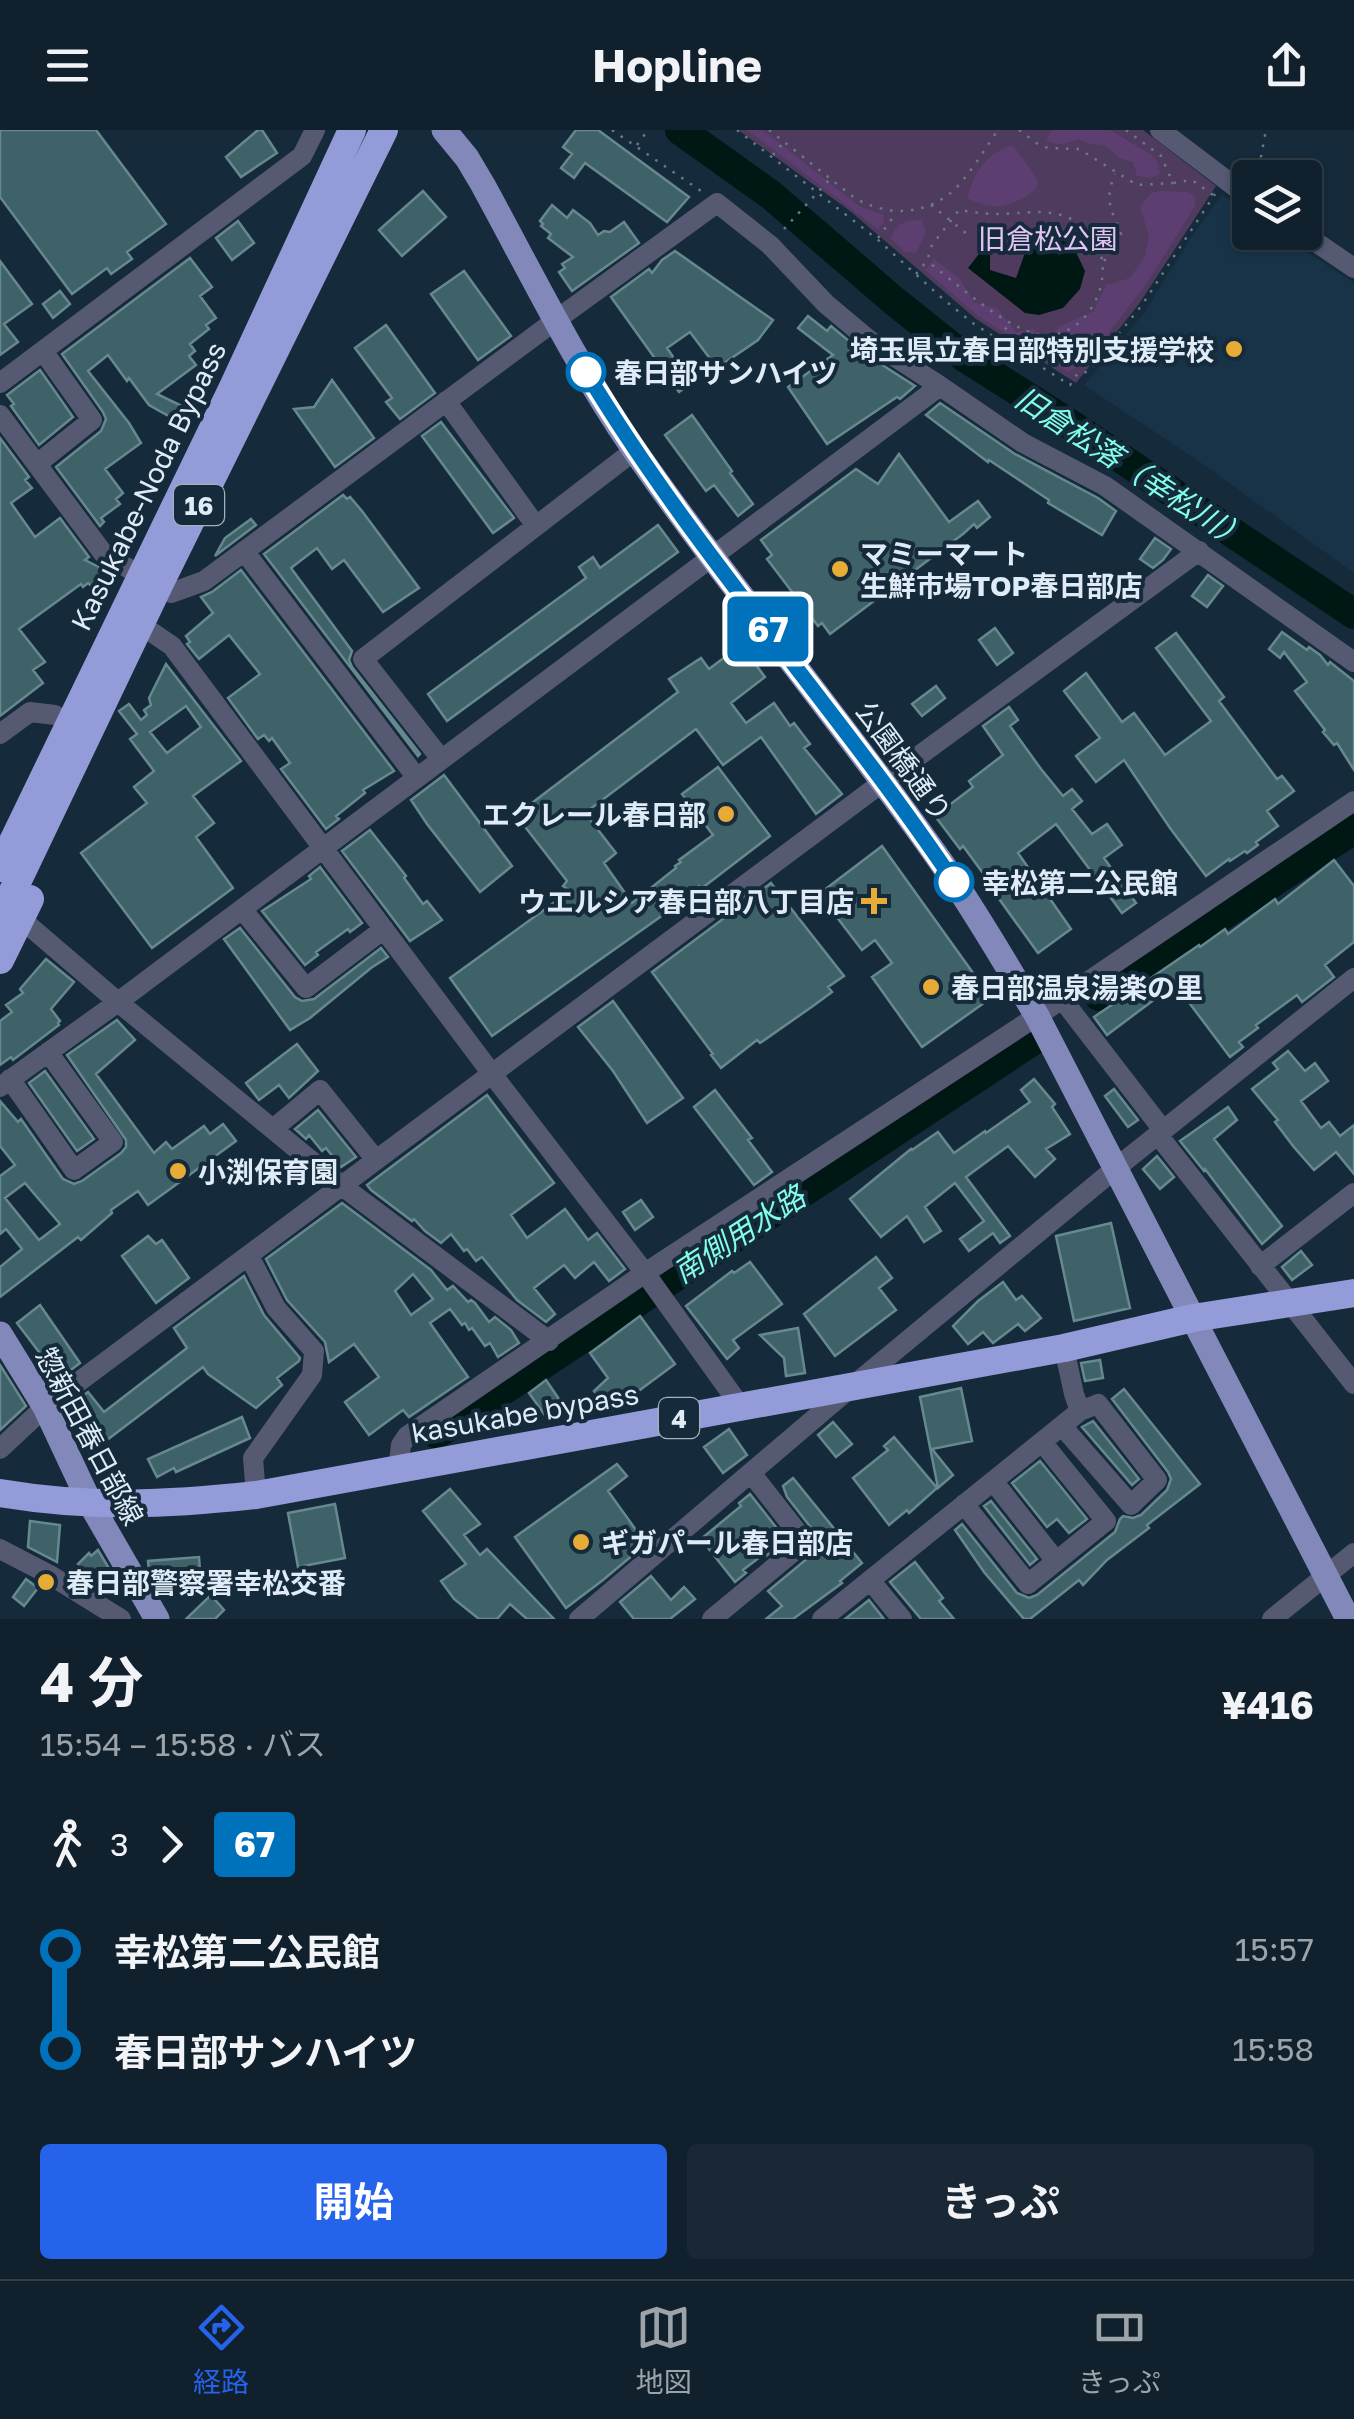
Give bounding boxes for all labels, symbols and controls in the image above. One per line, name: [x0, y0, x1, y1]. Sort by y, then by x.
icon: menu: [40, 38, 95, 93]
text: Hopline: [592, 38, 762, 92]
icon: share: [1259, 38, 1314, 93]
map controls: [1232, 160, 1322, 250]
button: layers: [1232, 160, 1322, 250]
park label: 旧倉松公園: [978, 222, 1118, 255]
place label: 埼玉県立春日部特別支援学校: [850, 333, 1214, 366]
street label: Kasukabe-Noda Bypass: [64, 336, 232, 636]
marker: 埼玉県立春日部特別支援学校: [1223, 338, 1245, 360]
marker: 春日部サンハイツ: [567, 353, 605, 391]
place label: 春日部サンハイツ: [614, 356, 837, 389]
water label: 旧倉松落（幸松川）: [1009, 379, 1255, 557]
road number: 16: [174, 485, 224, 525]
place label: マミーマート 生鮮市場TOP春日部店: [860, 537, 1142, 602]
marker: マミーマート 生鮮市場TOP春日部店: [829, 558, 851, 580]
line badge: 67: [723, 596, 813, 662]
text: 67: [747, 608, 789, 650]
street label: 公園橋通り: [850, 695, 958, 827]
place label: エクレール春日部: [482, 798, 706, 831]
marker: エクレール春日部: [715, 803, 737, 825]
marker: 幸松第二公民館: [935, 863, 973, 901]
place label: 幸松第二公民館: [982, 866, 1178, 899]
place label: ウエルシア春日部八丁目店: [518, 885, 854, 918]
marker: ウエルシア春日部八丁目店: [863, 890, 885, 912]
place label: 春日部温泉湯楽の里: [951, 971, 1203, 1004]
marker: 春日部温泉湯楽の里: [920, 976, 942, 998]
place label: 小渕保育園: [198, 1155, 338, 1188]
marker: 小渕保育園: [167, 1160, 189, 1182]
water label: 南側用水路: [666, 1176, 814, 1290]
street label: 惣新田春日部線: [29, 1342, 151, 1530]
street label: kasukabe bypass: [409, 1377, 641, 1449]
road number: 4: [659, 1398, 699, 1438]
place label: ギガパール春日部店: [601, 1526, 853, 1559]
marker: ギガパール春日部店: [570, 1531, 592, 1553]
place label: 春日部警察署幸松交番: [66, 1566, 346, 1599]
marker: 春日部警察署幸松交番: [35, 1571, 57, 1593]
text: 4 分: [40, 1648, 143, 1714]
text: ¥416: [1221, 1682, 1314, 1727]
text: 15:54 – 15:58 · バス: [40, 1725, 326, 1763]
icon: walk: [40, 1817, 95, 1872]
icon: forward: [144, 1817, 199, 1872]
text: 67: [234, 1823, 275, 1865]
text: 3: [110, 1825, 129, 1863]
text: 幸松第二公民館: [114, 1929, 380, 1974]
text: 15:57: [1235, 1930, 1314, 1968]
text: 春日部サンハイツ: [114, 2029, 417, 2074]
text: 15:58: [1232, 2030, 1314, 2068]
button: 開始: [40, 2144, 667, 2259]
button: きっぷ: [687, 2144, 1314, 2259]
tab: 経路: [193, 2300, 249, 2400]
tab: 地図: [636, 2300, 692, 2400]
tab: きっぷ: [1078, 2300, 1161, 2400]

